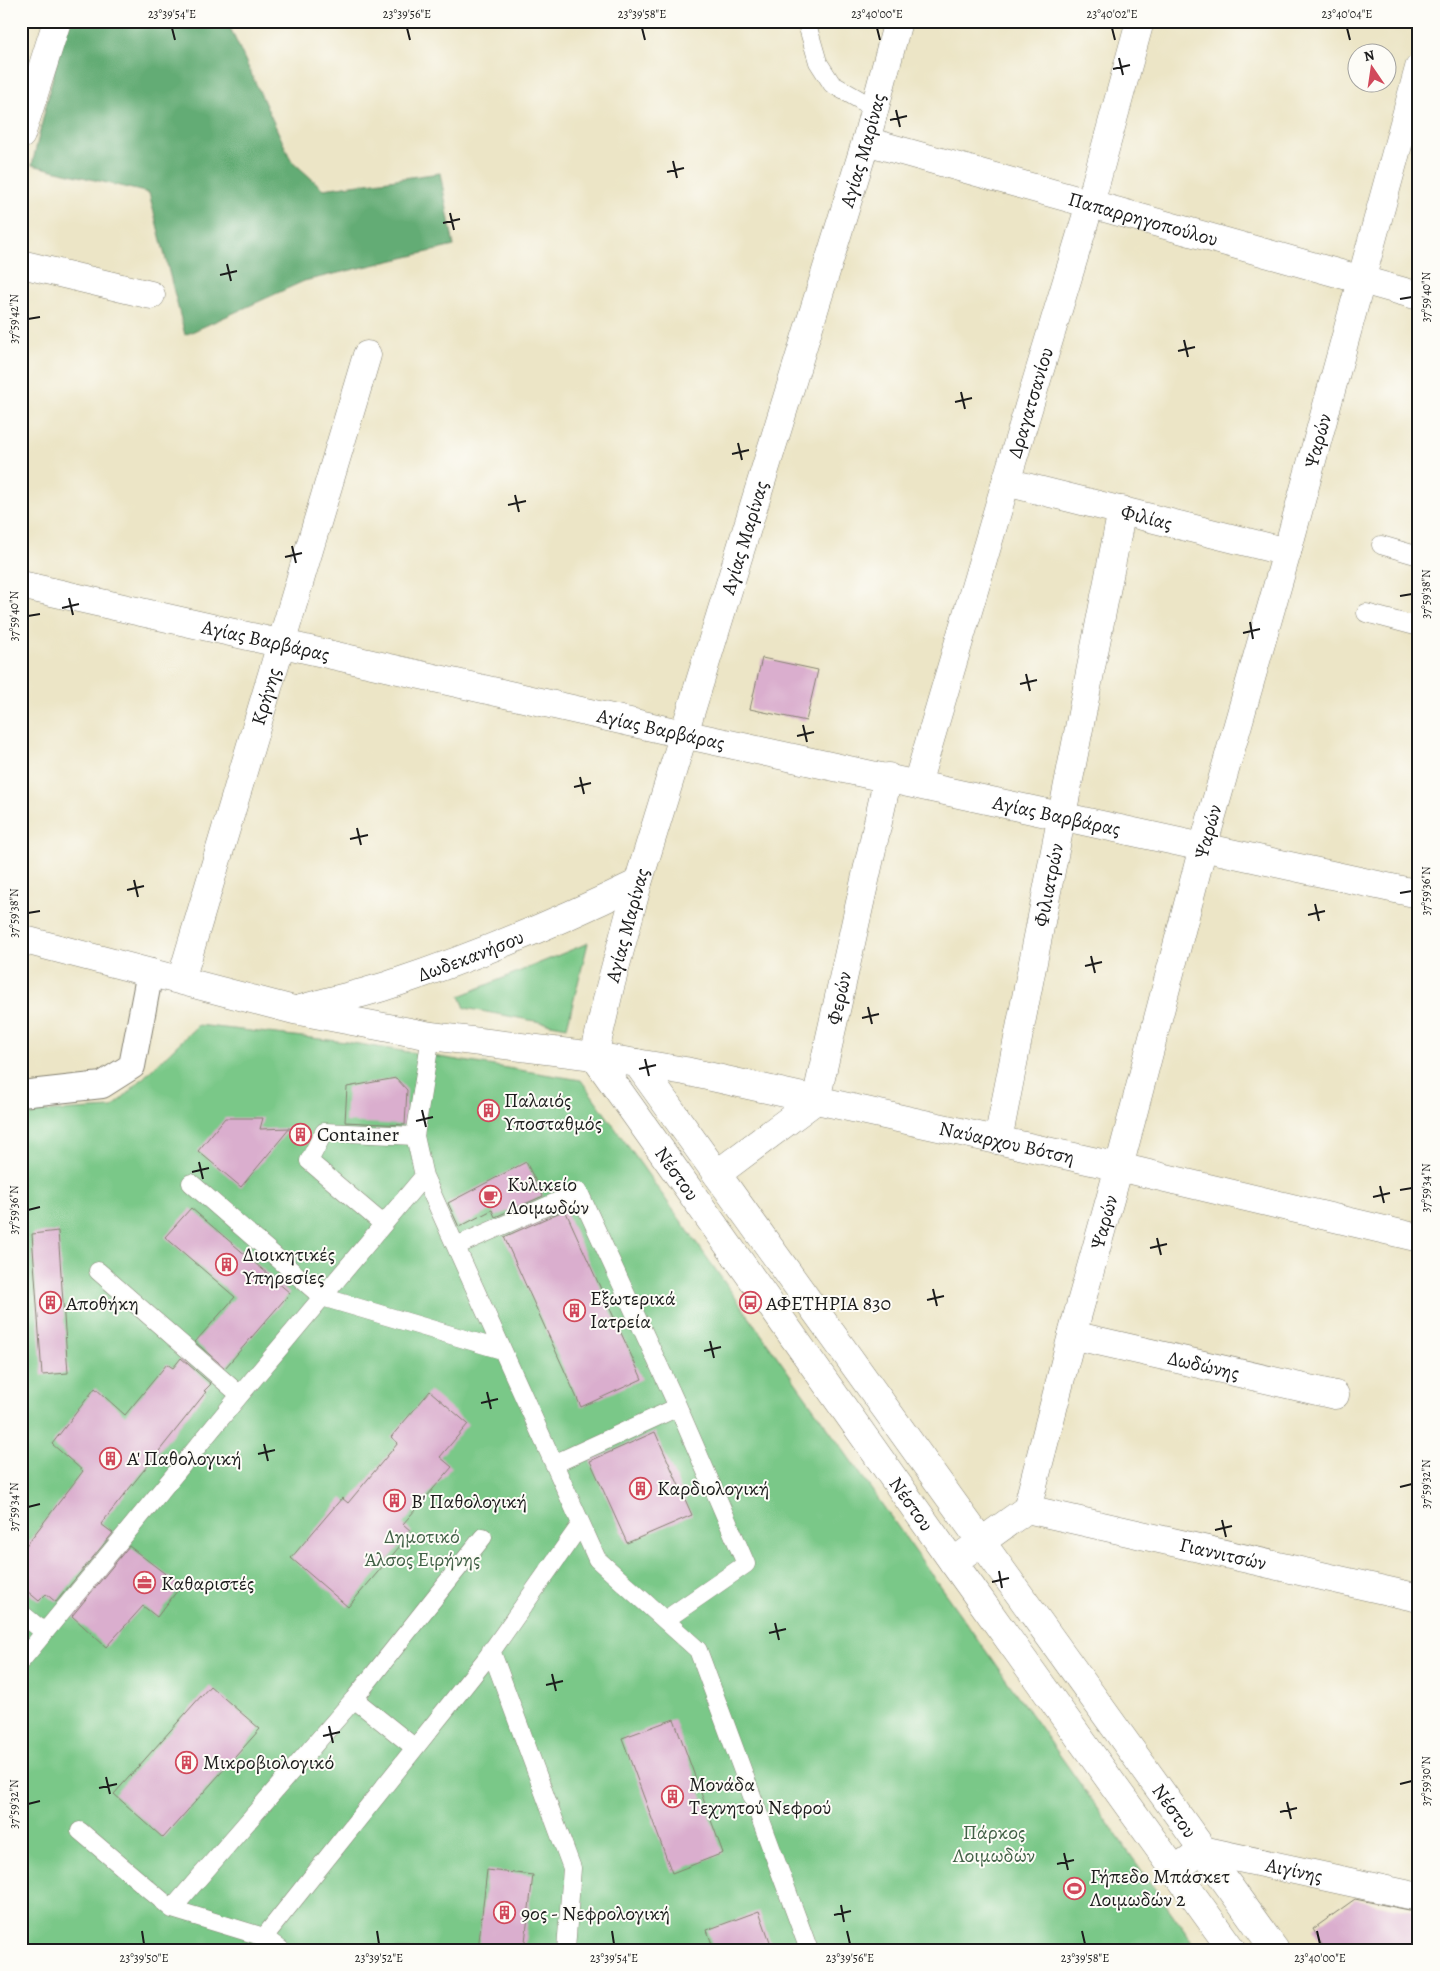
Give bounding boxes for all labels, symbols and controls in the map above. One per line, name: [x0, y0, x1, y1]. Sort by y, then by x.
text: 23°39'54"E: [148, 6, 196, 22]
text: 23°39'56"E: [383, 6, 431, 22]
text: 23°39'58"E: [618, 6, 666, 22]
text: 23°40'00"E: [851, 6, 903, 22]
text: 23°40'02"E: [1086, 6, 1138, 22]
text: 23°40'04"E: [1322, 6, 1372, 22]
north arrow: [1348, 42, 1398, 92]
text: N: [1362, 45, 1376, 66]
street label: Αγίας Μαρίνας: [833, 90, 892, 212]
street label: Παπαρρηγοπούλου: [1065, 185, 1221, 253]
text: 37°59'40"N: [1418, 271, 1434, 322]
text: 37°59'42"N: [6, 294, 22, 344]
street label: Δραγατσανίου: [1001, 344, 1060, 461]
street label: Ψαρών: [1297, 411, 1338, 471]
street label: Αγίας Μαρίνας: [714, 477, 775, 599]
street label: Φιλίας: [1118, 498, 1175, 537]
text: 37°59'38"N: [1418, 569, 1434, 619]
text: 37°59'40"N: [6, 590, 22, 641]
street label: Αγίας Βαρβάρας: [198, 613, 332, 668]
street label: Κρήνης: [245, 664, 287, 728]
street label: Αγίας Βαρβάρας: [593, 702, 727, 757]
street label: Αγίας Βαρβάρας: [989, 789, 1123, 843]
street label: Ψαρών: [1187, 801, 1228, 862]
street label: Φιλιατρών: [1027, 841, 1070, 929]
street label: Αγίας Μαρίνας: [599, 865, 656, 986]
text: 37°59'36"N: [1418, 866, 1434, 916]
text: 37°59'38"N: [6, 888, 22, 938]
street label: Δωδεκανήσου: [414, 923, 528, 988]
street label: Φερών: [820, 969, 858, 1027]
place label: Παλαιός Υποσταθμός: [503, 1087, 602, 1137]
building icon: Παλαιός Υποσταθμός: [476, 1099, 500, 1123]
street label: Ναύαρχου Βότση: [937, 1115, 1077, 1171]
place label: Container: [317, 1121, 400, 1148]
building icon: Container: [289, 1122, 313, 1146]
street label: Νέστου: [648, 1141, 706, 1206]
text: 37°59'34"N: [1418, 1163, 1434, 1213]
place label: Κυλικείο Λοιμωδών: [506, 1171, 589, 1221]
cafe icon: Κυλικείο Λοιμωδών: [479, 1184, 503, 1208]
text: 37°59'36"N: [6, 1185, 22, 1235]
street label: Ψαρών: [1084, 1192, 1125, 1253]
place label: Διοικητικές Υπηρεσίες: [242, 1241, 335, 1291]
building icon: Διοικητικές Υπηρεσίες: [215, 1253, 239, 1277]
place label: Εξωτερικά Ιατρεία: [590, 1285, 676, 1335]
place label: Αποθήκη: [65, 1290, 139, 1317]
place label: ΑΦΕΤΗΡΙΑ 830: [765, 1290, 891, 1317]
building icon: Αποθήκη: [38, 1291, 62, 1315]
bus stop icon: ΑΦΕΤΗΡΙΑ 830: [738, 1291, 762, 1315]
building icon: Εξωτερικά Ιατρεία: [562, 1298, 586, 1322]
street label: Δωδώνης: [1165, 1344, 1242, 1387]
place label: Α' Παθολογική: [126, 1445, 242, 1472]
building icon: Α' Παθολογική: [99, 1446, 123, 1470]
text: 37°59'32"N: [1418, 1459, 1434, 1509]
street label: Νέστου: [883, 1471, 940, 1537]
place label: Καρδιολογική: [657, 1475, 769, 1502]
building icon: Καρδιολογική: [629, 1476, 653, 1500]
text: 37°59'34"N: [6, 1482, 22, 1532]
place label: Β' Παθολογική: [411, 1488, 527, 1515]
building icon: Β' Παθολογική: [383, 1489, 407, 1513]
park label: Δημοτικό Άλσος Ειρήνης: [364, 1523, 480, 1573]
street label: Γιαννιτσών: [1177, 1531, 1269, 1577]
place label: Καθαριστές: [161, 1570, 254, 1597]
office icon: Καθαριστές: [133, 1571, 157, 1595]
place label: Μικροβιολογικό: [203, 1749, 335, 1776]
building icon: Μικροβιολογικό: [175, 1750, 199, 1774]
text: 37°59'30"N: [1418, 1756, 1434, 1806]
place label: Μονάδα Τεχνητού Νεφρού: [689, 1771, 831, 1821]
street label: Νέστου: [1146, 1778, 1203, 1844]
text: 37°59'32"N: [6, 1779, 22, 1829]
building icon: Μονάδα Τεχνητού Νεφρού: [661, 1784, 685, 1808]
park label: Πάρκος Λοιμωδών: [952, 1819, 1035, 1869]
street label: Αιγίνης: [1262, 1851, 1325, 1890]
place label: Γήπεδο Μπάσκετ Λοιμωδών 2: [1089, 1863, 1231, 1913]
sports icon: Γήπεδο Μπάσκετ Λοιμωδών 2: [1062, 1876, 1086, 1900]
place label: 9ος - Νεφρολογική: [521, 1900, 670, 1927]
building icon: 9ος - Νεφρολογική: [493, 1901, 517, 1925]
text: 23°39'50"E: [119, 1950, 169, 1966]
text: 23°39'52"E: [355, 1950, 403, 1966]
text: 23°39'54"E: [590, 1950, 638, 1966]
text: 23°39'56"E: [826, 1950, 874, 1966]
text: 23°39'58"E: [1061, 1950, 1109, 1966]
text: 23°40'00"E: [1294, 1950, 1346, 1966]

